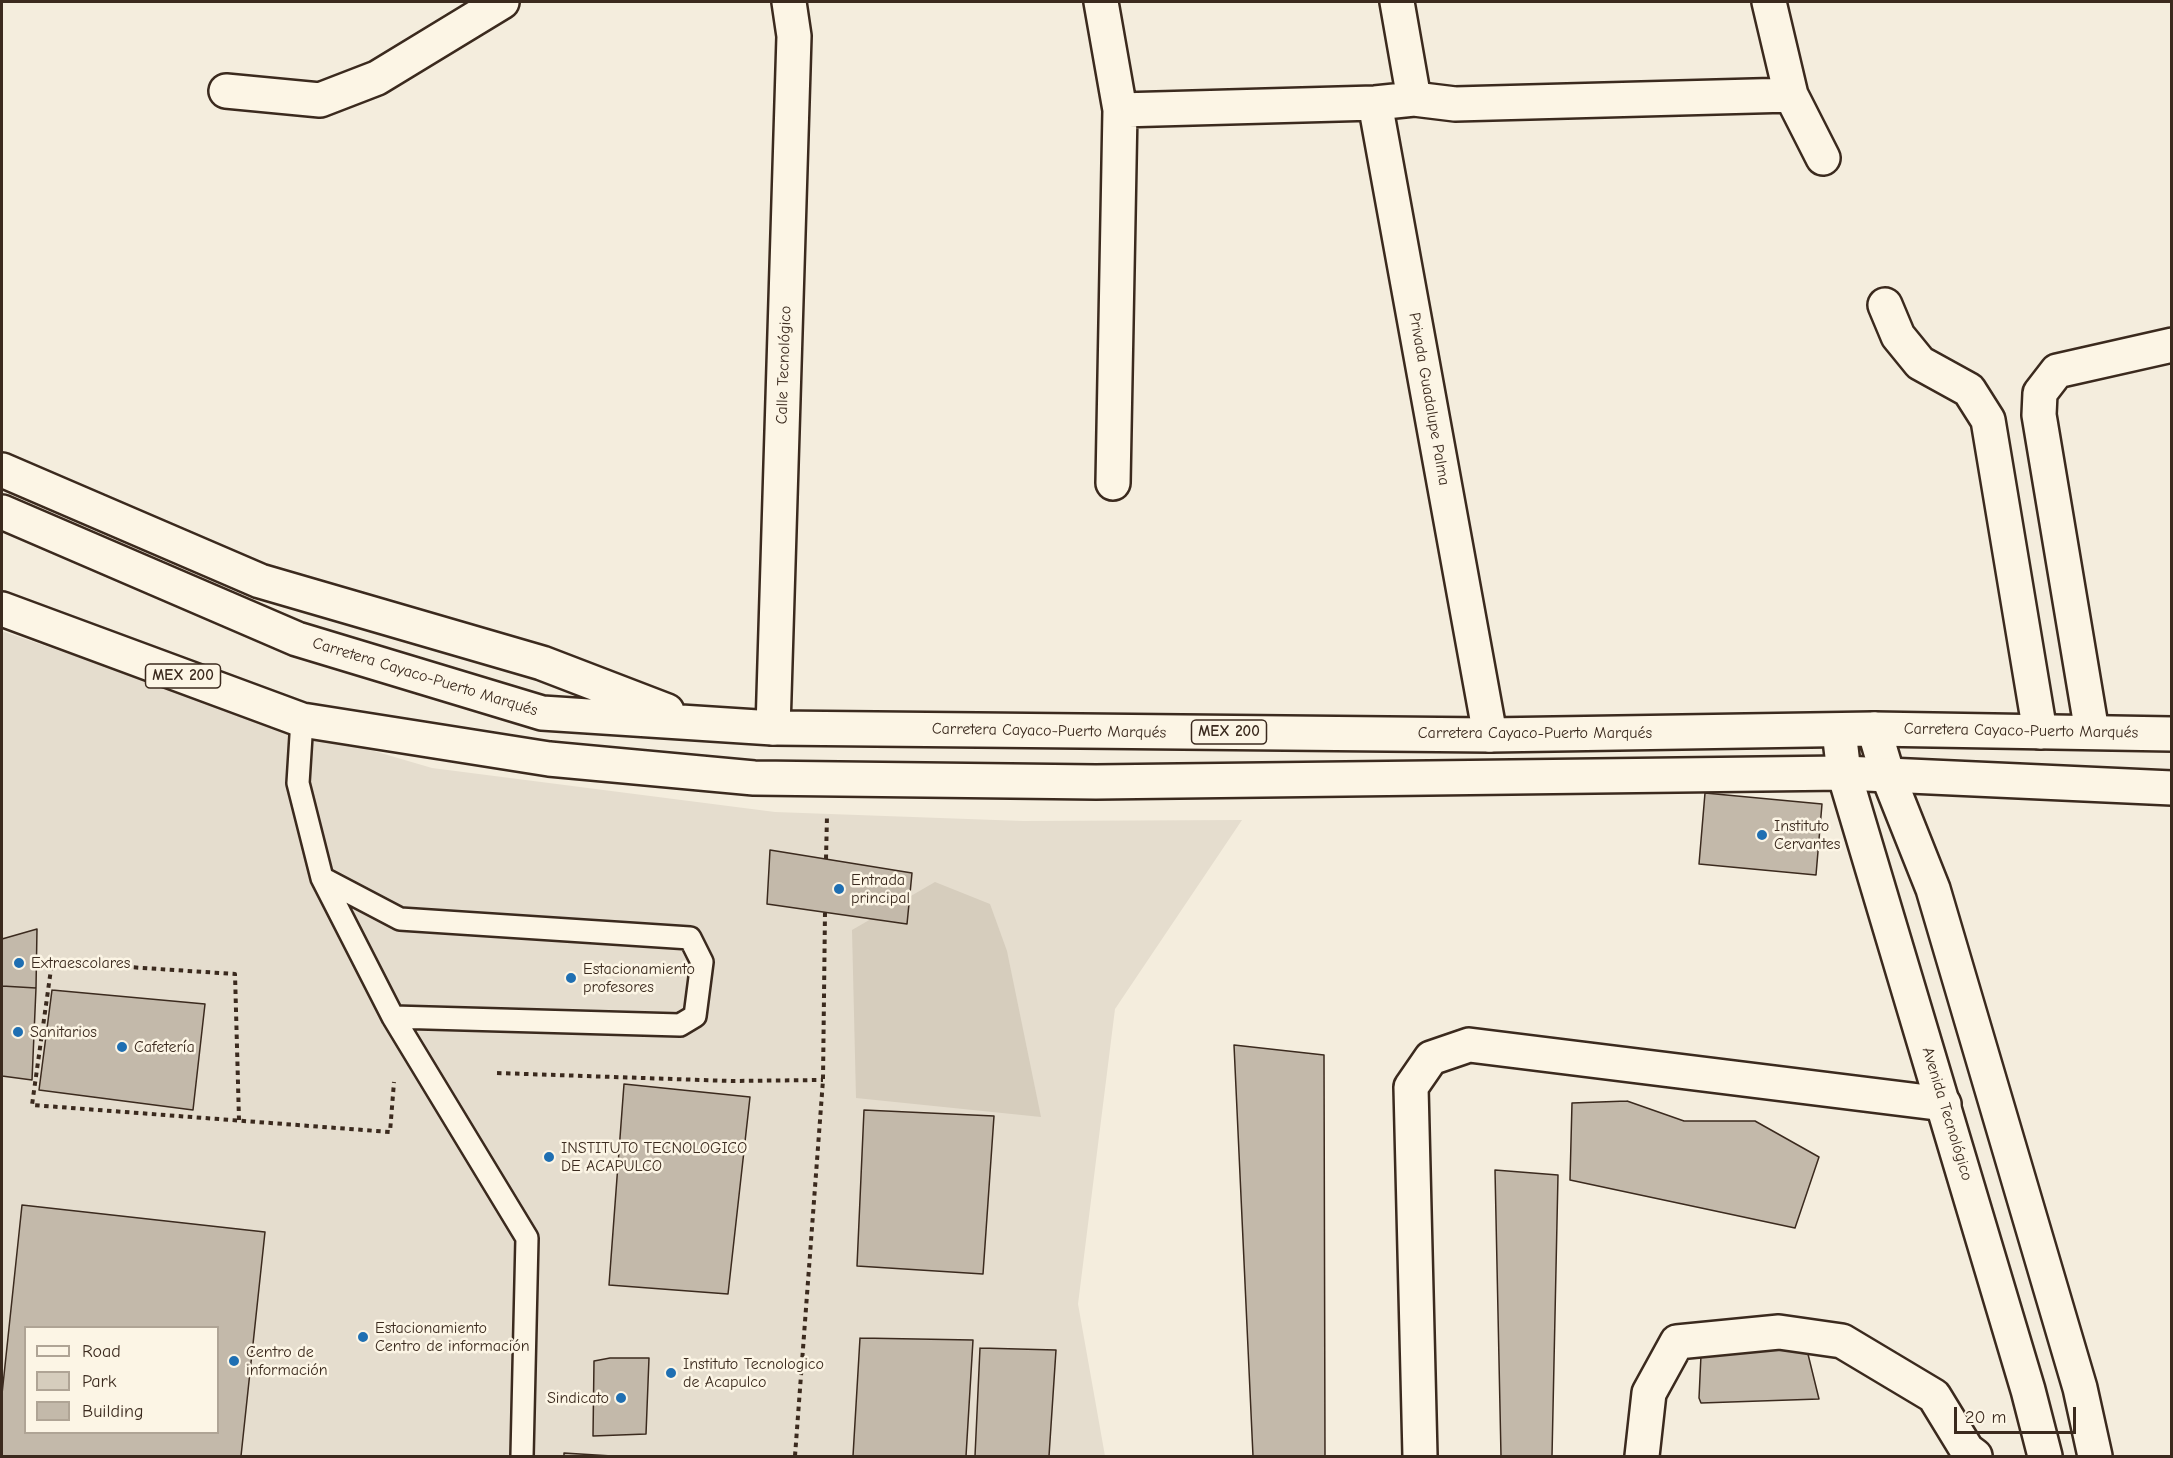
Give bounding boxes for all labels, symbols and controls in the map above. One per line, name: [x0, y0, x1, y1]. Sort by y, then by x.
street label: Calle Tecnológico: [772, 305, 796, 425]
street label: Privada Guadalupe Palma: [1404, 311, 1454, 487]
street label: Carretera Cayaco-Puerto Marqués: [310, 634, 540, 720]
road number: MEX 200: [146, 664, 220, 688]
street label: Carretera Cayaco-Puerto Marqués: [932, 719, 1166, 743]
street label: Carretera Cayaco-Puerto Marqués: [1904, 719, 2138, 743]
road number: MEX 200: [1192, 720, 1266, 744]
street label: Carretera Cayaco-Puerto Marqués: [1418, 723, 1652, 743]
place label: Instituto Cervantes: [1774, 816, 1840, 854]
marker: Instituto Cervantes: [1755, 828, 1769, 842]
place label: Entrada principal: [851, 870, 910, 908]
marker: Entrada principal: [832, 882, 846, 896]
place label: Extraescolares: [31, 953, 130, 973]
marker: Extraescolares: [12, 956, 26, 970]
place label: Estacionamiento profesores: [583, 959, 695, 997]
marker: Estacionamiento profesores: [564, 971, 578, 985]
place label: Sanitarios: [30, 1022, 97, 1042]
marker: Sanitarios: [11, 1025, 25, 1039]
place label: Cafetería: [134, 1037, 195, 1057]
marker: Cafetería: [115, 1040, 129, 1054]
street label: Avenida Tecnológico: [1918, 1045, 1976, 1183]
place label: INSTITUTO TECNOLOGICO DE ACAPULCO: [561, 1138, 747, 1176]
marker: INSTITUTO TECNOLOGICO DE ACAPULCO: [542, 1150, 556, 1164]
place label: Estacionamiento Centro de información: [375, 1318, 530, 1356]
legend: [24, 1326, 219, 1434]
marker: Estacionamiento Centro de información: [356, 1330, 370, 1344]
text: Road: [82, 1341, 121, 1362]
place label: Centro de información: [246, 1342, 328, 1380]
marker: Centro de información: [227, 1354, 241, 1368]
place label: Instituto Tecnologico de Acapulco: [683, 1354, 824, 1392]
marker: Instituto Tecnologico de Acapulco: [664, 1366, 678, 1380]
text: Park: [82, 1371, 116, 1392]
place label: Sindicato: [547, 1388, 609, 1408]
marker: Sindicato: [614, 1391, 628, 1405]
scale bar: [1957, 1395, 2078, 1433]
text: Building: [82, 1401, 144, 1422]
text: 20 m: [1965, 1407, 2006, 1428]

